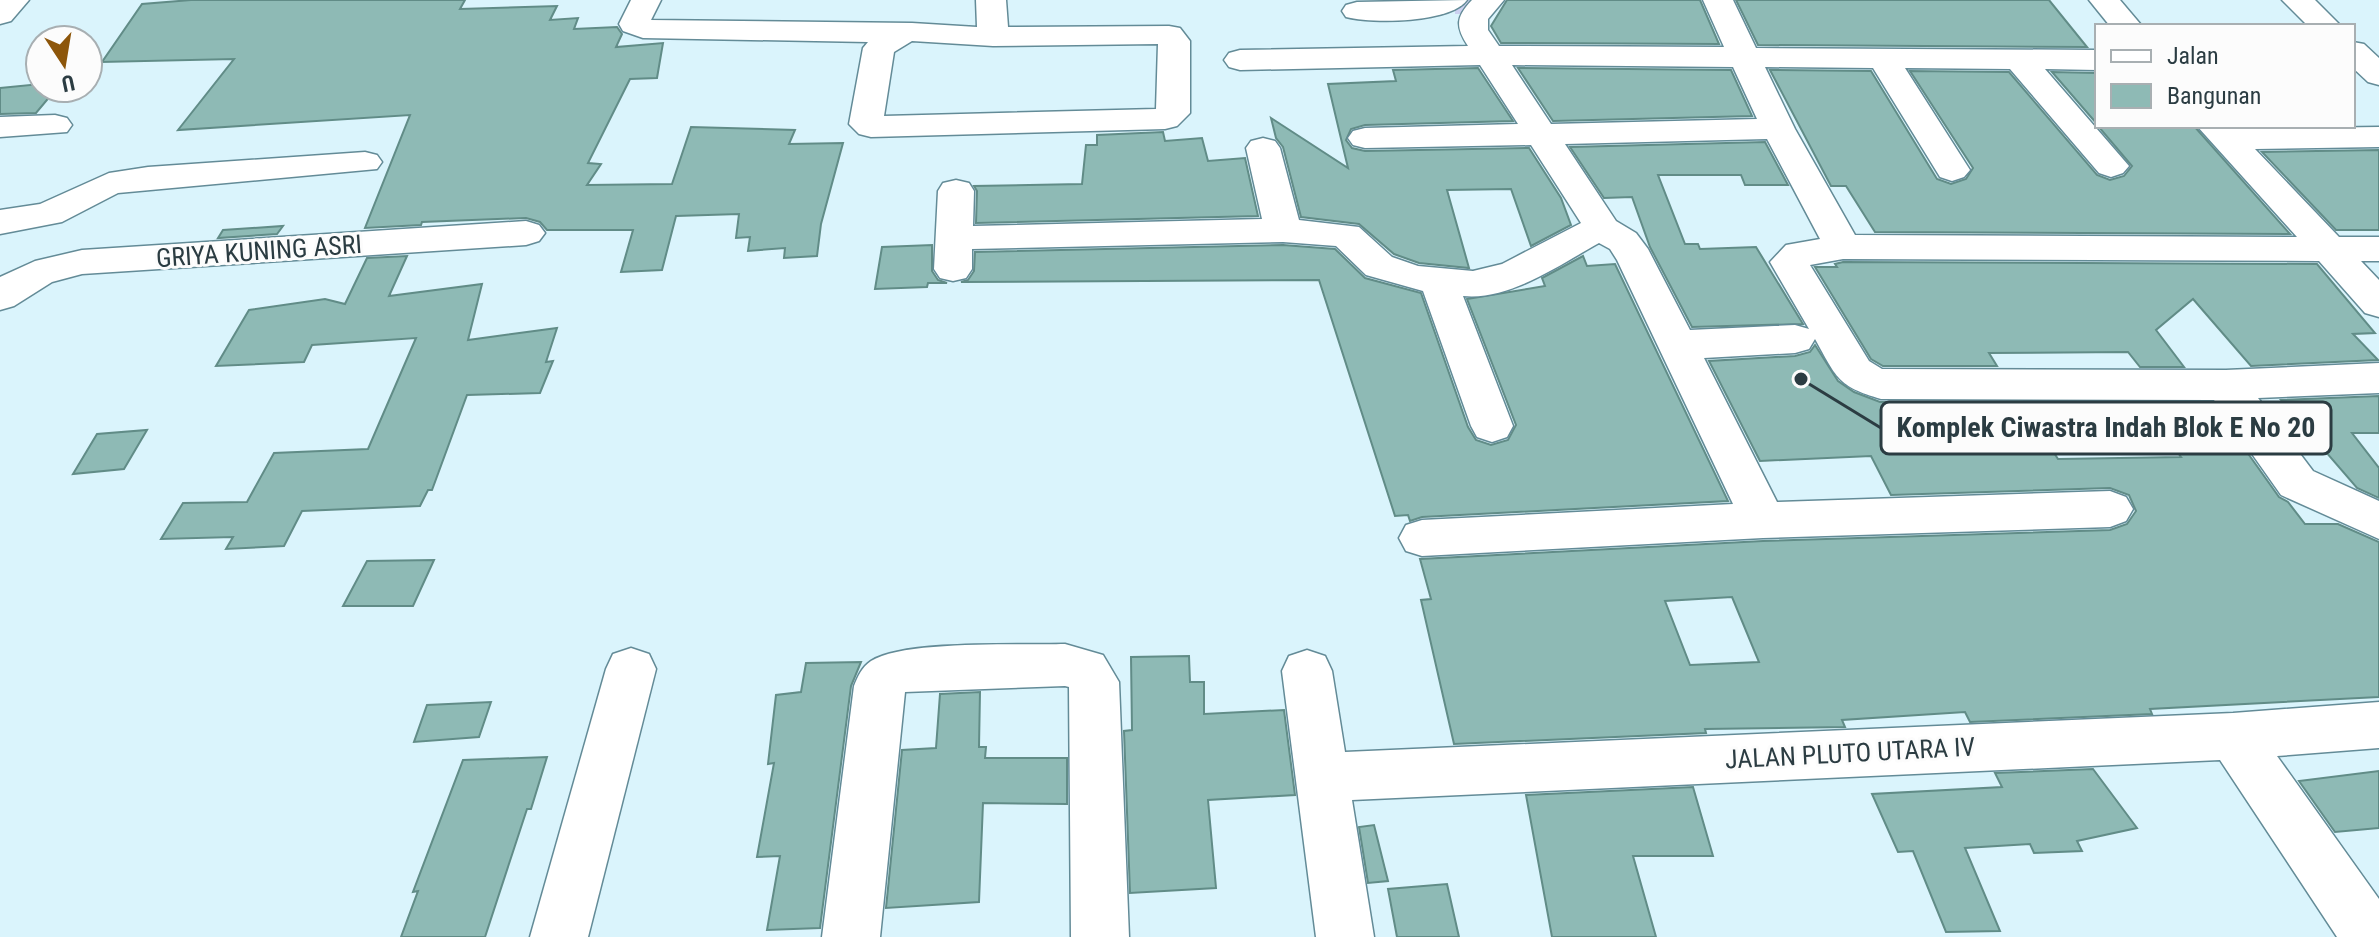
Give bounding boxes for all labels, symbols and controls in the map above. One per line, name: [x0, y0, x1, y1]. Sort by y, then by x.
north arrow: [24, 24, 104, 104]
legend: [2095, 24, 2355, 128]
text: Jalan: [2167, 42, 2219, 70]
text: U: [59, 70, 77, 97]
text: Bangunan: [2167, 82, 2261, 110]
street label: GRIYA KUNING ASRI: [155, 229, 363, 273]
callout: Komplek Ciwastra Indah Blok E No 20: [1881, 402, 2331, 454]
text: Komplek Ciwastra Indah Blok E No 20: [1897, 411, 2315, 444]
street label: JALAN PLUTO UTARA IV: [1724, 731, 1976, 775]

